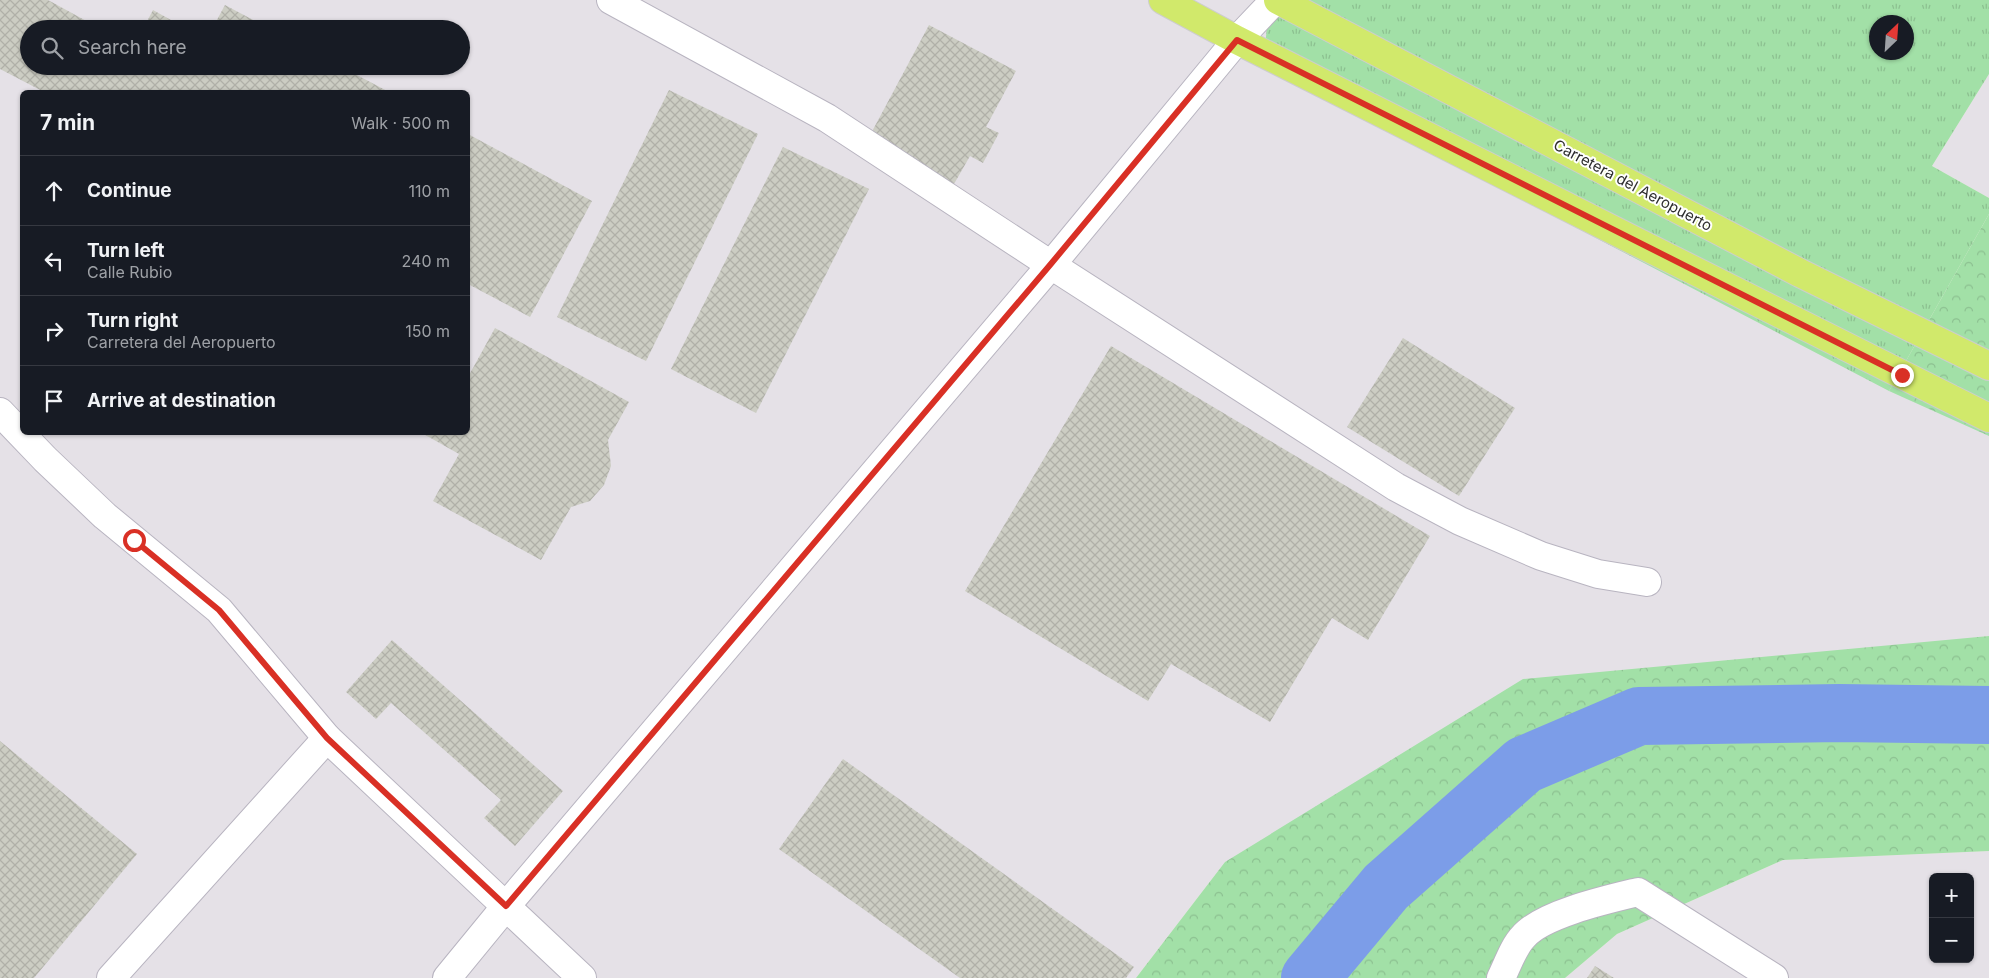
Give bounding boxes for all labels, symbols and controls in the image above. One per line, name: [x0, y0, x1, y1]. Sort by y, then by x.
north arrow: [1869, 15, 1914, 60]
search box: [20, 20, 470, 75]
icon: search: [38, 34, 66, 62]
text: Search here: [78, 36, 187, 59]
text: 7 min: [40, 110, 95, 135]
text: Walk · 500 m: [351, 113, 450, 133]
street label: Carretera del Aeropuerto: [1550, 135, 1716, 235]
icon: ahead: [40, 177, 68, 205]
text: Continue: [87, 179, 172, 202]
text: 110 m: [408, 181, 450, 201]
text: Turn left: [87, 239, 165, 262]
icon: left: [40, 247, 68, 275]
text: 240 m: [402, 251, 450, 271]
text: Calle Rubio: [87, 262, 172, 282]
text: Turn right: [87, 309, 178, 332]
icon: right: [40, 317, 68, 345]
text: 150 m: [405, 321, 450, 341]
text: Carretera del Aeropuerto: [87, 332, 276, 352]
route end: [1891, 364, 1914, 387]
icon: arrive: [40, 387, 68, 415]
text: Arrive at destination: [87, 389, 276, 412]
route start: [123, 529, 146, 552]
map controls: [1929, 873, 1974, 963]
button: +: [1929, 873, 1974, 918]
button: −: [1929, 918, 1974, 963]

